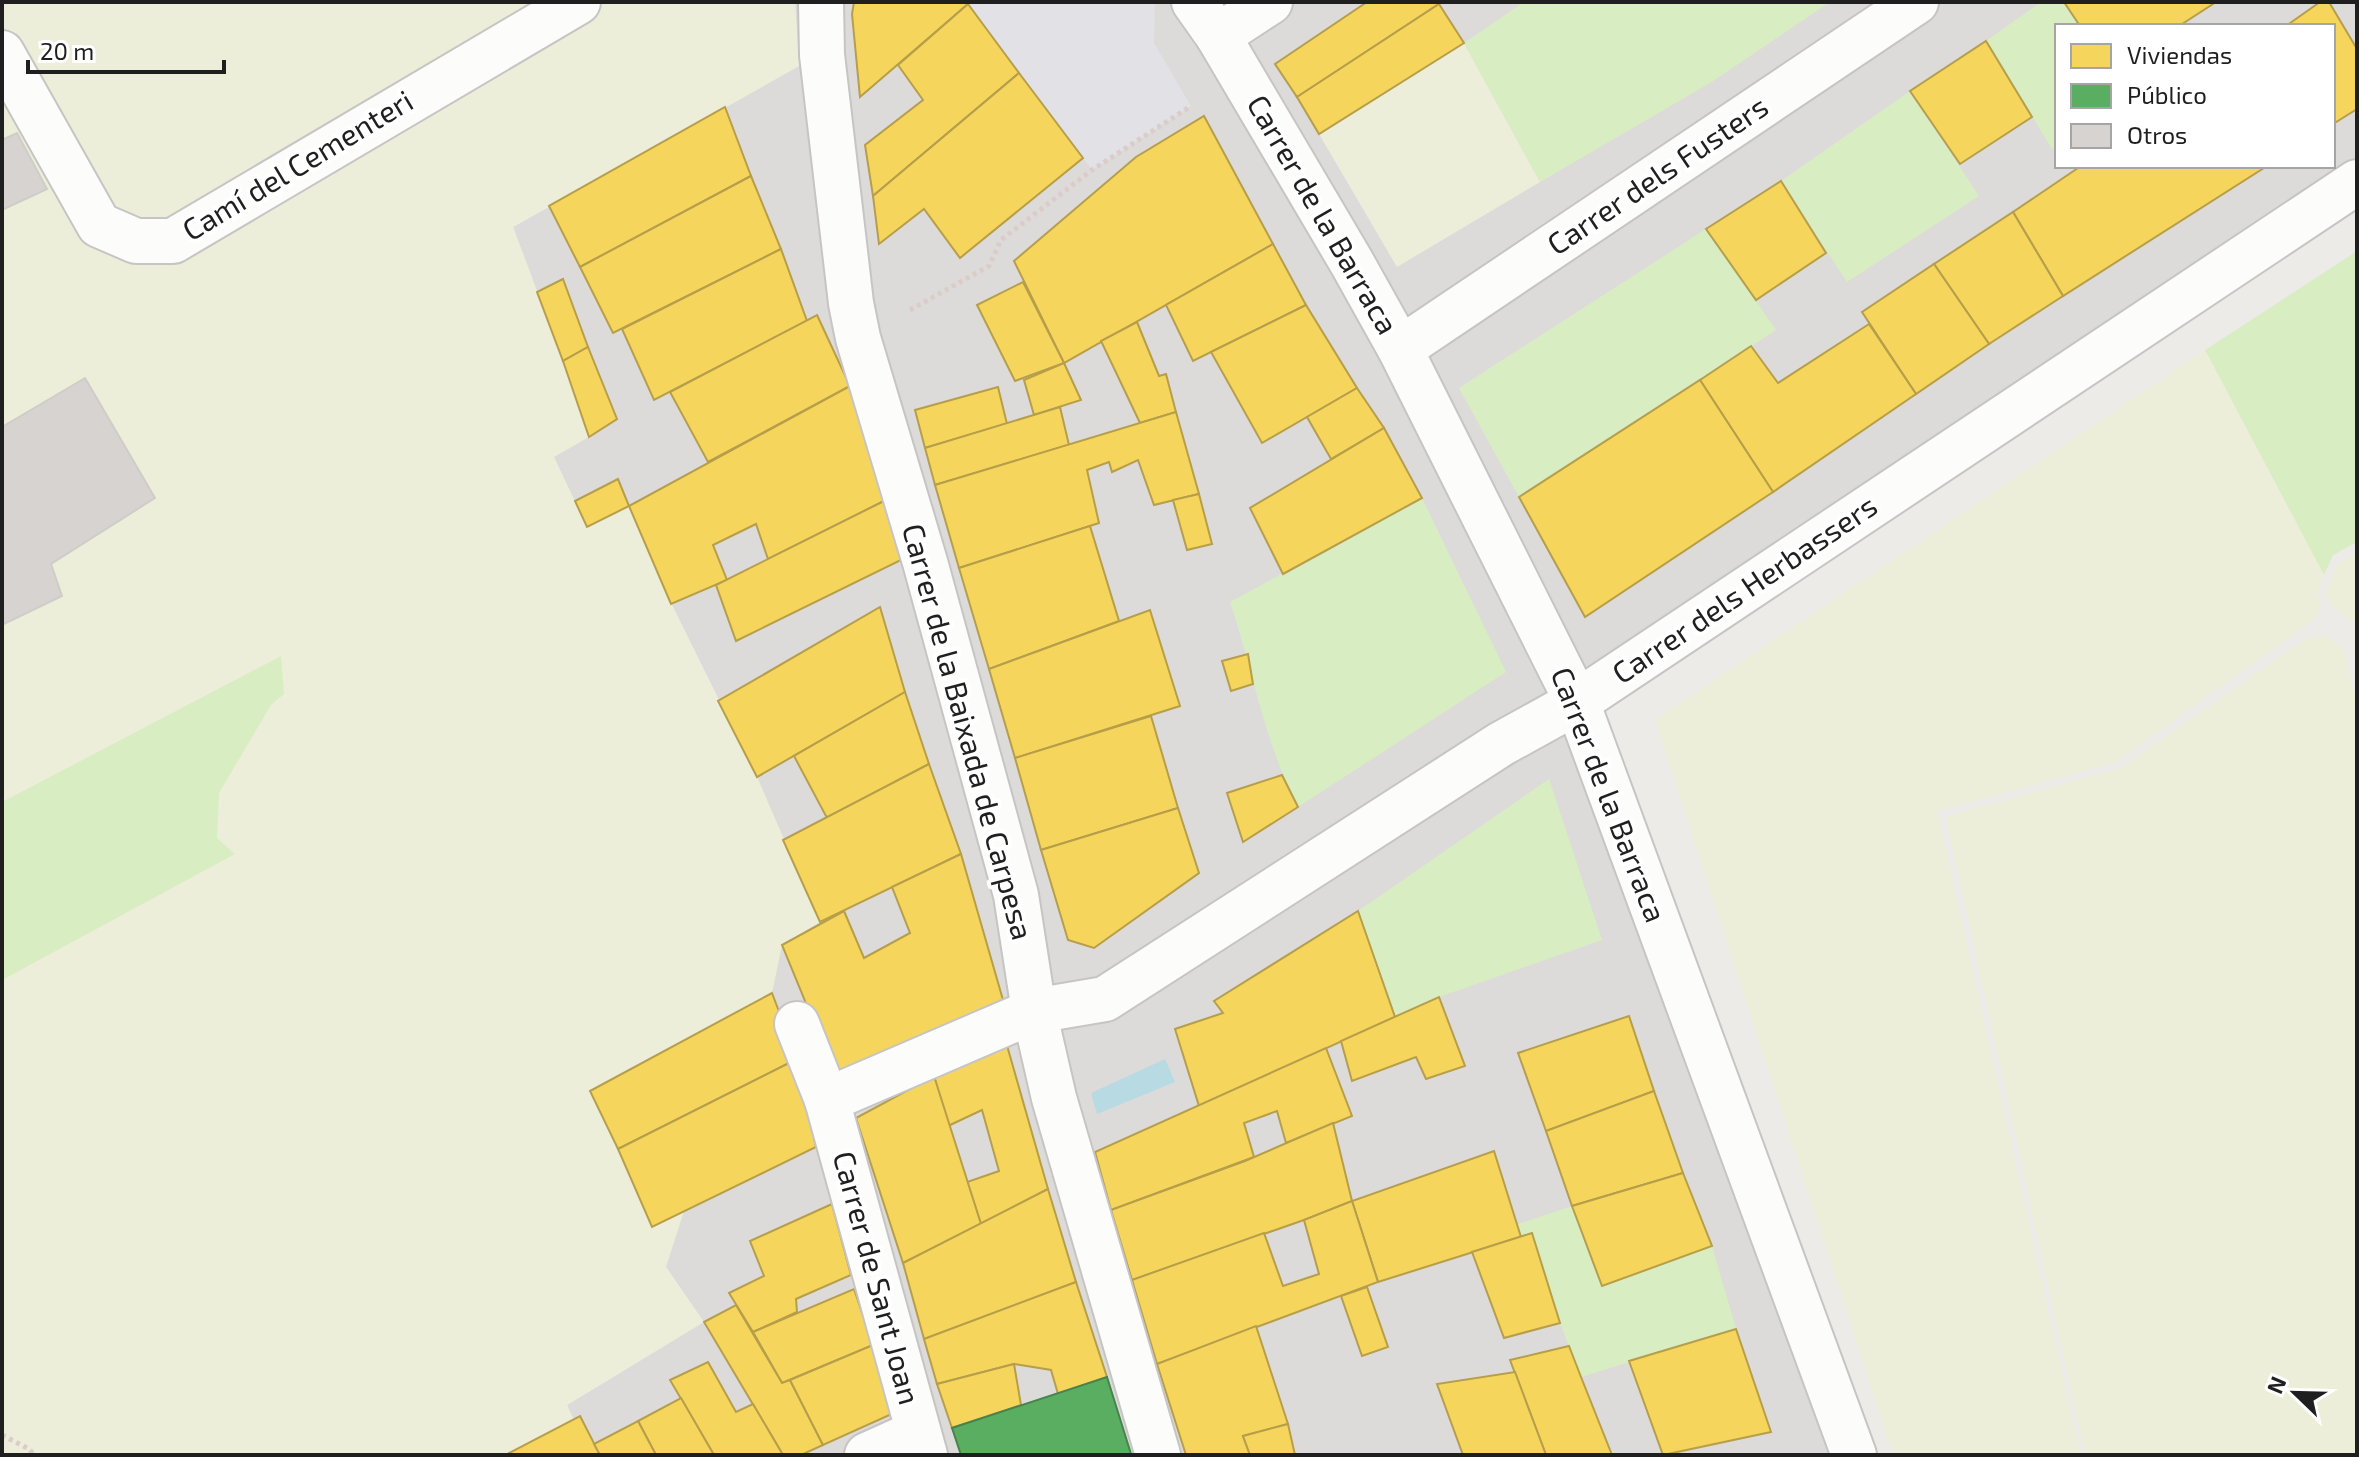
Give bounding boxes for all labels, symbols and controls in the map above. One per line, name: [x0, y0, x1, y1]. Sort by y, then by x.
scale bar: [28, 24, 224, 74]
legend: [2055, 24, 2335, 168]
text: 20 m: [40, 36, 94, 65]
text: Viviendas: [2127, 40, 2232, 69]
text: Público: [2127, 80, 2207, 109]
street label: Camí del Cementeri: [175, 81, 419, 247]
street label: Carrer dels Fusters: [1540, 87, 1774, 262]
street label: Carrer de la Barraca: [1241, 88, 1407, 340]
text: Otros: [2127, 120, 2187, 149]
street label: Carrer dels Herbassers: [1605, 486, 1883, 690]
street label: Carrer de la Baixada de Carpesa: [896, 519, 1042, 944]
street label: Carrer de la Barraca: [1545, 662, 1675, 927]
street label: Carrer de Sant Joan: [827, 1147, 929, 1408]
north arrow: [2255, 1353, 2335, 1433]
text: N: [2261, 1372, 2291, 1397]

